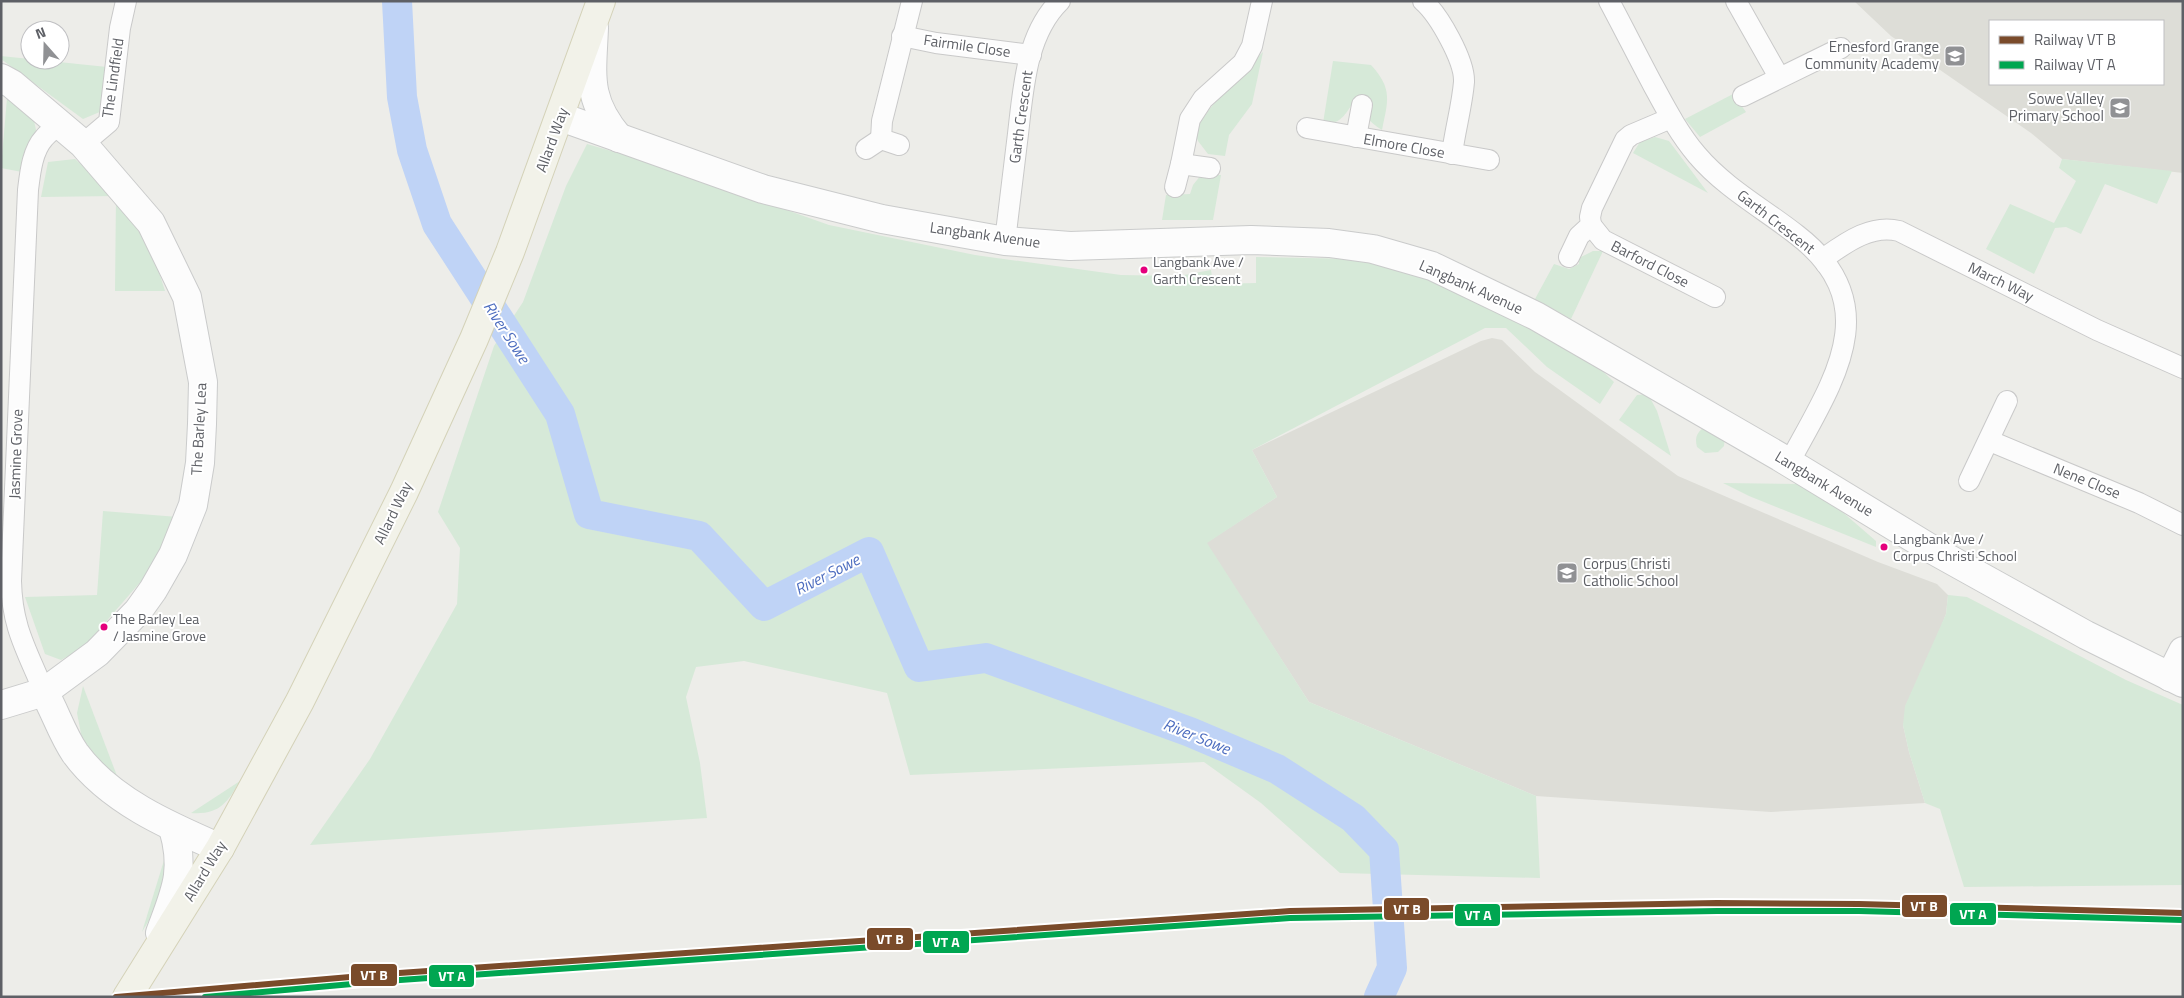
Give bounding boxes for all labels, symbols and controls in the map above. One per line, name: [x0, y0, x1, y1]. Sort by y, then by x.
north arrow: [20, 20, 70, 70]
legend: [1989, 20, 2164, 85]
text: N: [32, 21, 49, 44]
street label: Fairmile Close: [922, 28, 1012, 63]
text: Railway VT B: [2034, 28, 2116, 51]
place label: Ernesford Grange Community Academy: [1805, 35, 1939, 75]
street label: The Lindfield: [96, 36, 129, 119]
school or university icon: Ernesford Grange Community Academy: [1943, 44, 1967, 68]
text: Railway VT A: [2034, 53, 2116, 76]
street label: Garth Crescent: [1003, 68, 1039, 165]
place label: Sowe Valley Primary School: [2009, 87, 2104, 127]
school or university icon: Sowe Valley Primary School: [2108, 96, 2132, 120]
street label: Allard Way: [529, 104, 574, 175]
street label: Elmore Close: [1362, 127, 1447, 164]
street label: Garth Crescent: [1732, 184, 1821, 260]
street label: Langbank Avenue: [928, 215, 1042, 254]
street label: Barford Close: [1607, 234, 1693, 293]
place label: Langbank Ave / Garth Crescent: [1153, 251, 1244, 289]
street label: Langbank Avenue: [1416, 253, 1527, 320]
street label: March Way: [1964, 256, 2038, 307]
marker: Langbank Ave / Garth Crescent: [1139, 265, 1149, 275]
water label: River Sowe: [478, 296, 537, 369]
street label: The Barley Lea: [185, 382, 212, 476]
street label: Jasmine Grove: [2, 408, 29, 500]
street label: Langbank Avenue: [1771, 445, 1878, 522]
street label: Nene Close: [2050, 457, 2124, 504]
street label: Allard Way: [367, 477, 418, 548]
place label: Langbank Ave / Corpus Christi School: [1893, 528, 2017, 566]
marker: Langbank Ave / Corpus Christi School: [1879, 542, 1889, 552]
water label: River Sowe: [790, 547, 865, 601]
place label: Corpus Christi Catholic School: [1583, 552, 1679, 592]
school or university icon: Corpus Christi Catholic School: [1555, 561, 1579, 585]
place label: The Barley Lea / Jasmine Grove: [113, 608, 206, 646]
marker: The Barley Lea / Jasmine Grove: [99, 622, 109, 632]
water label: River Sowe: [1160, 712, 1235, 761]
street label: Allard Way: [177, 836, 232, 906]
line badge: VT B: [1901, 894, 1948, 918]
text: VT B: [1910, 895, 1938, 916]
line badge: VT B: [1383, 897, 1430, 921]
text: VT B: [1393, 898, 1421, 919]
line badge: VT A: [1949, 902, 1997, 926]
line badge: VT A: [1454, 903, 1501, 927]
text: VT A: [1959, 903, 1987, 924]
text: VT A: [1464, 904, 1492, 925]
line badge: VT B: [866, 927, 914, 951]
text: VT B: [876, 928, 904, 949]
line badge: VT A: [922, 930, 970, 954]
text: VT A: [932, 931, 960, 952]
line badge: VT B: [350, 963, 398, 987]
text: VT B: [360, 964, 388, 985]
line badge: VT A: [428, 964, 475, 988]
text: VT A: [438, 965, 466, 986]

